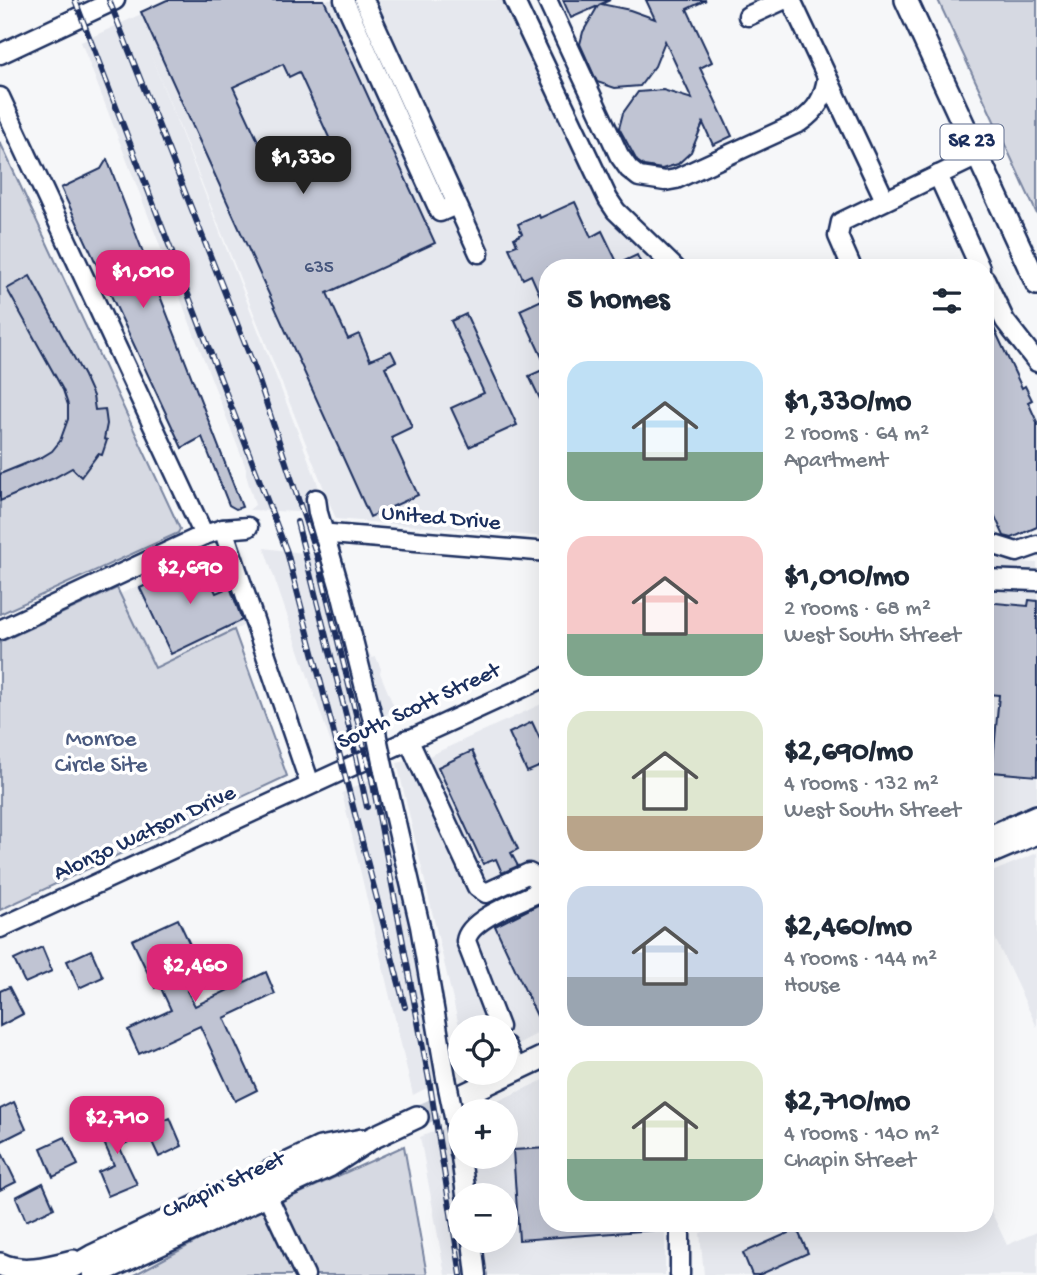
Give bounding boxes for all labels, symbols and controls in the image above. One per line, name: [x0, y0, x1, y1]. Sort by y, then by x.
road number: SR 23: [940, 124, 1004, 160]
pin: $1,330: [246, 136, 360, 196]
text: $1,330: [271, 145, 335, 172]
pin: $1,010: [86, 250, 200, 310]
house number: 635: [304, 257, 334, 280]
text: $1,010: [112, 259, 174, 286]
icon: filters: [928, 282, 966, 320]
text: 5 homes: [567, 284, 669, 319]
text: $1,330/mo: [784, 386, 911, 421]
icon: home: [623, 389, 707, 473]
text: 2 rooms · 64 m²: [784, 421, 929, 448]
text: Apartment: [784, 448, 888, 475]
street label: United Drive: [380, 500, 503, 538]
pin: $2,690: [133, 546, 247, 606]
text: $2,690: [157, 555, 223, 582]
text: $1,010/mo: [784, 561, 909, 596]
icon: home: [623, 564, 707, 648]
text: 2 rooms · 68 m²: [784, 596, 931, 623]
text: West South Street: [784, 623, 961, 650]
street label: South Scott Street: [333, 657, 506, 757]
park label: Monroe Circle Site: [55, 727, 148, 780]
text: $2,690/mo: [784, 736, 913, 771]
icon: home: [623, 739, 707, 823]
text: 4 rooms · 132 m²: [784, 771, 939, 798]
street label: Alonzo Watson Drive: [50, 780, 241, 888]
text: West South Street: [784, 798, 961, 825]
text: $2,460/mo: [784, 911, 912, 946]
icon: home: [623, 914, 707, 998]
pin: $2,460: [138, 944, 252, 1004]
text: 4 rooms · 144 m²: [784, 946, 937, 973]
text: $2,460: [163, 953, 227, 980]
text: House: [784, 973, 840, 1000]
map controls: [448, 1015, 518, 1253]
button: locate: [448, 1015, 518, 1085]
text: $2,710/mo: [784, 1086, 910, 1121]
icon: home: [623, 1089, 707, 1173]
pin: $2,710: [60, 1096, 174, 1156]
button: +: [448, 1099, 518, 1169]
text: $2,710: [85, 1105, 149, 1132]
text: 4 rooms · 140 m²: [784, 1121, 939, 1148]
street label: Chapin Street: [159, 1145, 291, 1226]
text: Chapin Street: [784, 1148, 916, 1175]
button: −: [448, 1183, 518, 1253]

